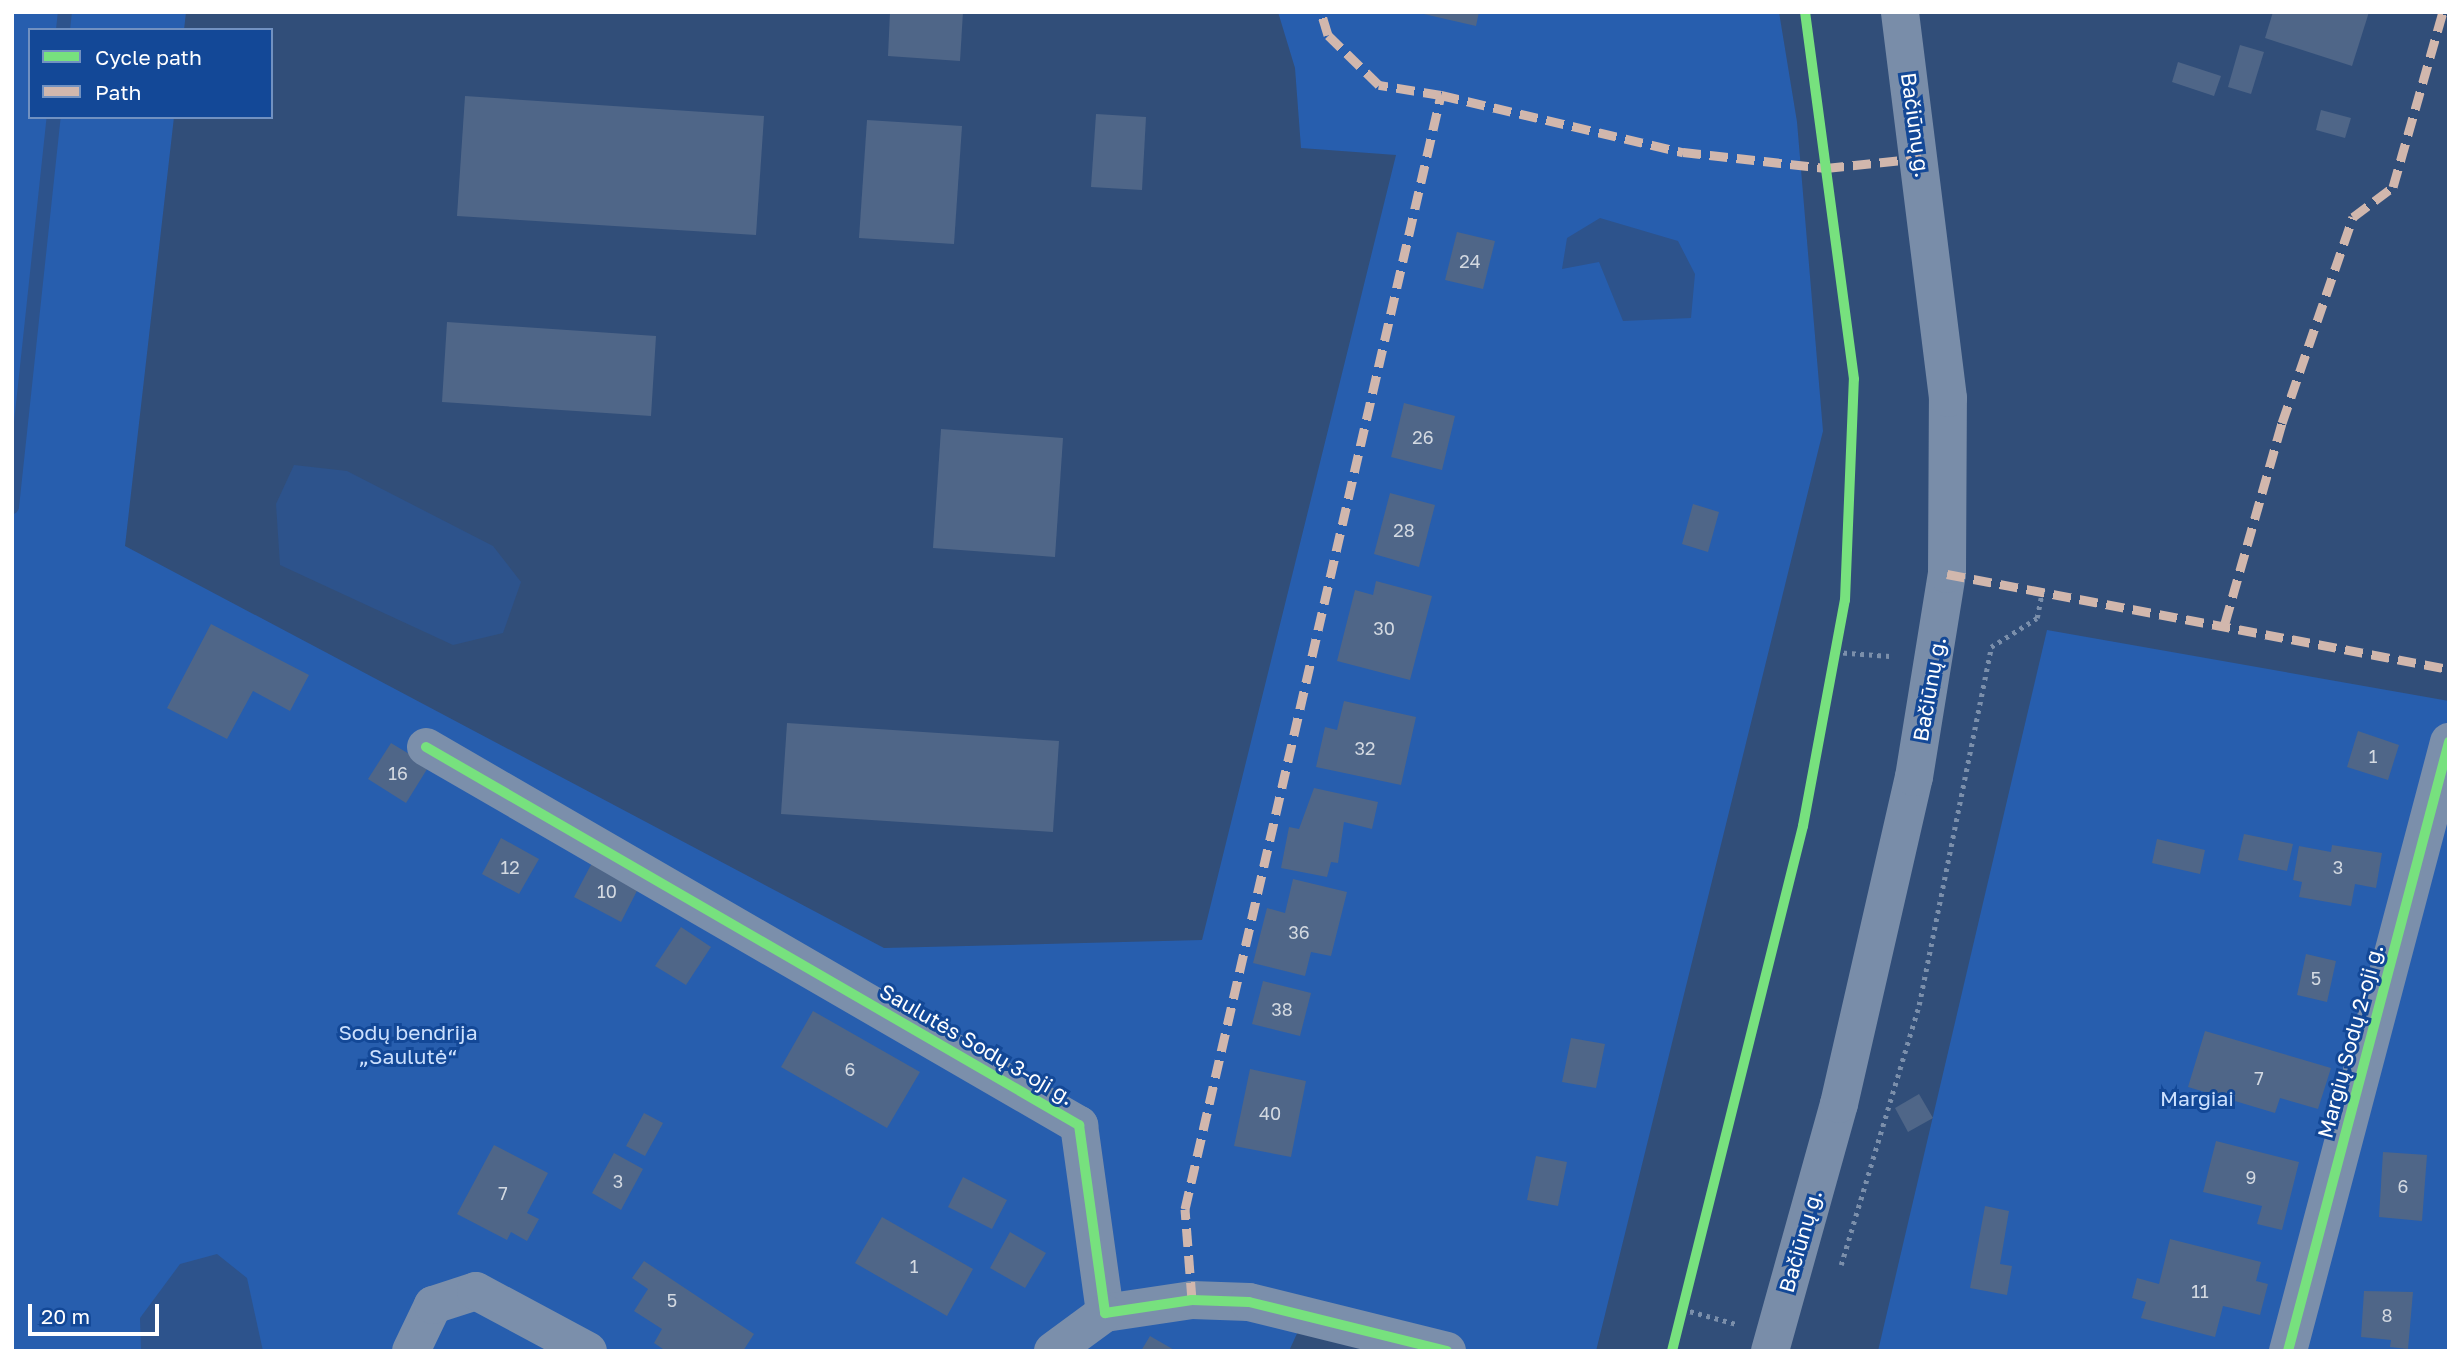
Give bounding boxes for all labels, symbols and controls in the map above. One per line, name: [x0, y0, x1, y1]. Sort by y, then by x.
legend: [28, 28, 273, 119]
text: Cycle path: [95, 44, 202, 70]
street label: Bačiūnų g.: [1896, 71, 1936, 179]
text: Path: [95, 79, 142, 105]
house number: 24: [1459, 250, 1481, 272]
house number: 26: [1412, 426, 1434, 448]
house number: 28: [1393, 519, 1415, 541]
house number: 30: [1373, 617, 1395, 639]
street label: Bačiūnų g.: [1907, 635, 1951, 743]
house number: 32: [1355, 737, 1375, 759]
house number: 1: [2369, 745, 2377, 767]
house number: 16: [388, 762, 408, 784]
house number: 12: [500, 856, 520, 878]
house number: 3: [2333, 856, 2343, 878]
house number: 10: [597, 880, 617, 902]
house number: 36: [1288, 921, 1310, 943]
street label: Margių Sodų 2-oji g.: [2312, 941, 2388, 1141]
house number: 5: [2311, 967, 2321, 989]
street label: Saulutės Sodų 3-oji g.: [875, 978, 1079, 1110]
house number: 38: [1271, 998, 1293, 1020]
park label: Sodų bendrija „Saulutė“: [338, 1019, 478, 1069]
house number: 6: [845, 1058, 855, 1080]
house number: 7: [2254, 1067, 2264, 1089]
park label: Margiai: [2160, 1085, 2234, 1111]
house number: 40: [1259, 1102, 1281, 1124]
house number: 9: [2246, 1166, 2256, 1188]
house number: 3: [613, 1170, 623, 1192]
house number: 6: [2398, 1175, 2408, 1197]
house number: 7: [498, 1182, 508, 1204]
street label: Bačiūnų g.: [1773, 1187, 1827, 1295]
house number: 1: [910, 1255, 918, 1277]
house number: 11: [2191, 1280, 2209, 1302]
house number: 5: [667, 1289, 677, 1311]
scale bar: [32, 1290, 163, 1334]
text: 20 m: [41, 1303, 90, 1329]
house number: 8: [2382, 1304, 2392, 1326]

